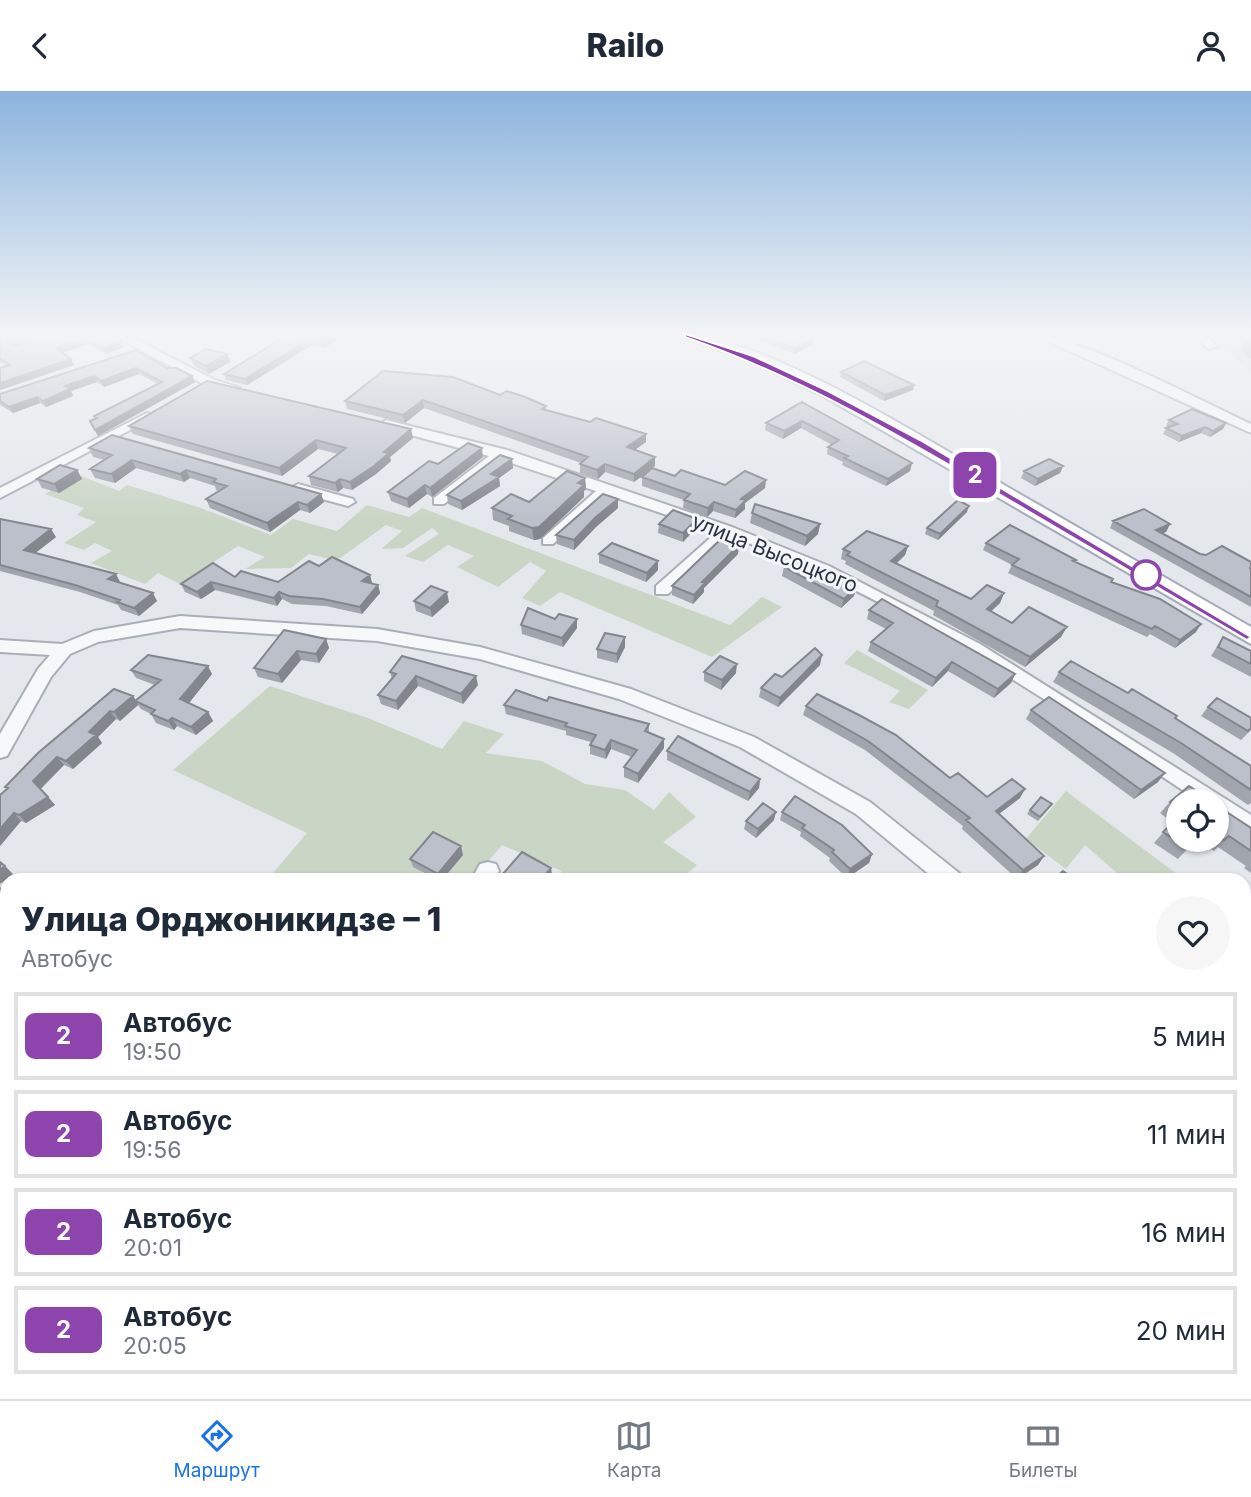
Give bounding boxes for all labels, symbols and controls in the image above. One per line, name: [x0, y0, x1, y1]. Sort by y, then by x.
text: Railo: [587, 26, 664, 65]
icon: back: [21, 27, 59, 65]
icon: person: [1192, 27, 1230, 65]
line badge: 2: [952, 452, 998, 498]
text: 2: [967, 460, 983, 489]
street label: улица Высоцкого: [688, 508, 862, 598]
unlabelled marker: [1131, 560, 1161, 590]
map controls: [1166, 789, 1229, 852]
button: locate: [1166, 789, 1229, 852]
button: heart: [1156, 896, 1230, 970]
text: Улица Орджоникидзе – 1: [21, 899, 441, 939]
text: Автобус: [21, 945, 113, 973]
text: Автобус: [123, 1007, 232, 1038]
text: 2: [56, 1021, 71, 1050]
text: 5 мин: [1152, 1021, 1226, 1052]
text: 19:50: [123, 1038, 182, 1066]
text: Автобус: [123, 1105, 232, 1136]
text: 2: [56, 1119, 71, 1148]
text: 11 мин: [1147, 1119, 1226, 1150]
text: 19:56: [123, 1136, 182, 1164]
text: Автобус: [123, 1203, 232, 1234]
text: 2: [56, 1217, 71, 1246]
text: 16 мин: [1141, 1217, 1226, 1248]
text: 20:01: [123, 1234, 182, 1262]
text: Автобус: [123, 1301, 232, 1332]
text: 2: [56, 1315, 71, 1344]
text: 20 мин: [1136, 1315, 1226, 1346]
text: 20:05: [123, 1332, 187, 1360]
tab: Маршрут: [174, 1417, 260, 1482]
tab: Карта: [607, 1417, 662, 1482]
tab: Билеты: [1009, 1417, 1077, 1482]

